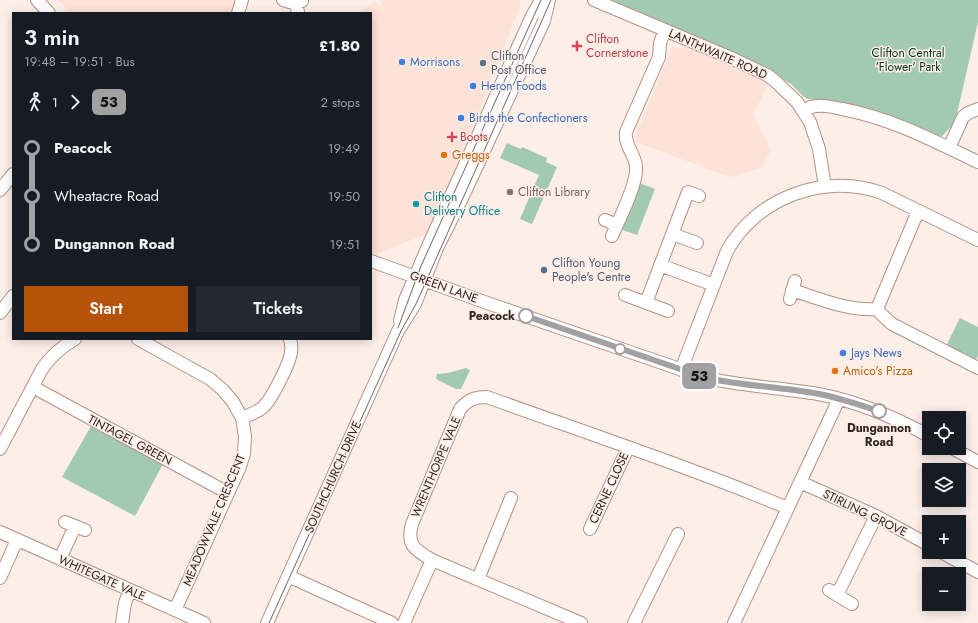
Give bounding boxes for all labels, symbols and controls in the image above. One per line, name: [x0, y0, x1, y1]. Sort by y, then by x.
text: 3 min: [24, 21, 80, 53]
street label: LANTHWAITE ROAD: [666, 24, 770, 84]
place label: Clifton Cornerstone: [586, 30, 648, 62]
text: £1.80: [319, 35, 360, 57]
marker: Clifton Cornerstone: [571, 40, 583, 52]
park label: Clifton Central 'Flower' Park: [871, 44, 945, 76]
place label: Clifton Post Office: [491, 47, 546, 79]
text: 19:48 – 19:51 · Bus: [24, 52, 135, 71]
place label: Morrisons: [410, 53, 460, 71]
marker: Morrisons: [397, 57, 407, 67]
marker: Clifton Post Office: [478, 58, 488, 68]
place label: Heron Foods: [481, 77, 547, 95]
marker: Heron Foods: [468, 81, 478, 91]
icon: walk: [24, 91, 46, 113]
icon: forward: [64, 91, 86, 113]
text: 53: [100, 92, 118, 112]
text: 1: [52, 93, 58, 112]
text: 2 stops: [321, 93, 360, 112]
place label: Birds the Confectioners: [469, 109, 588, 127]
marker: Birds the Confectioners: [456, 113, 466, 123]
place label: Boots: [460, 128, 488, 146]
marker: Boots: [447, 132, 457, 142]
text: Peacock: [54, 137, 112, 159]
text: 19:49: [328, 139, 360, 158]
place label: Greggs: [452, 146, 490, 164]
marker: Greggs: [439, 150, 449, 160]
place label: Clifton Library: [518, 183, 591, 201]
text: Wheatacre Road: [54, 185, 159, 207]
text: 19:50: [328, 187, 360, 206]
marker: Clifton Library: [505, 187, 515, 197]
place label: Clifton Delivery Office: [424, 188, 500, 220]
marker: Clifton Delivery Office: [411, 199, 421, 209]
text: Dungannon Road: [54, 233, 175, 255]
text: 19:51: [330, 235, 360, 254]
place label: Clifton Young People's Centre: [552, 254, 631, 286]
marker: Clifton Young People's Centre: [539, 265, 549, 275]
street label: GREEN LANE: [407, 266, 481, 308]
button: Start: [24, 286, 188, 332]
button: Tickets: [196, 286, 360, 332]
place label: Peacock: [469, 307, 515, 325]
marker: Peacock: [518, 308, 534, 324]
unlabelled marker: [614, 343, 626, 355]
place label: Jays News: [849, 344, 902, 362]
marker: Jays News: [838, 348, 848, 358]
place label: Amico's Pizza: [843, 362, 913, 380]
line badge: 53: [681, 363, 717, 389]
text: 53: [690, 366, 708, 386]
marker: Amico's Pizza: [830, 366, 840, 376]
marker: Dungannon Road: [871, 403, 887, 419]
street label: TINTAGEL GREEN: [85, 410, 175, 470]
map controls: [922, 411, 966, 611]
button: locate: [922, 411, 966, 455]
street label: WRENTHORPE VALE: [407, 414, 465, 520]
street label: SOUTHCHURCH DRIVE: [300, 418, 366, 536]
place label: Dungannon Road: [847, 419, 911, 451]
street label: CERNE CLOSE: [585, 449, 633, 527]
street label: MEADOWVALE CRESCENT: [178, 451, 250, 589]
button: layers: [922, 463, 966, 507]
street label: STIRLING GROVE: [820, 485, 910, 541]
button: +: [922, 515, 966, 559]
street label: WHITEGATE VALE: [55, 551, 149, 605]
button: −: [922, 567, 966, 611]

